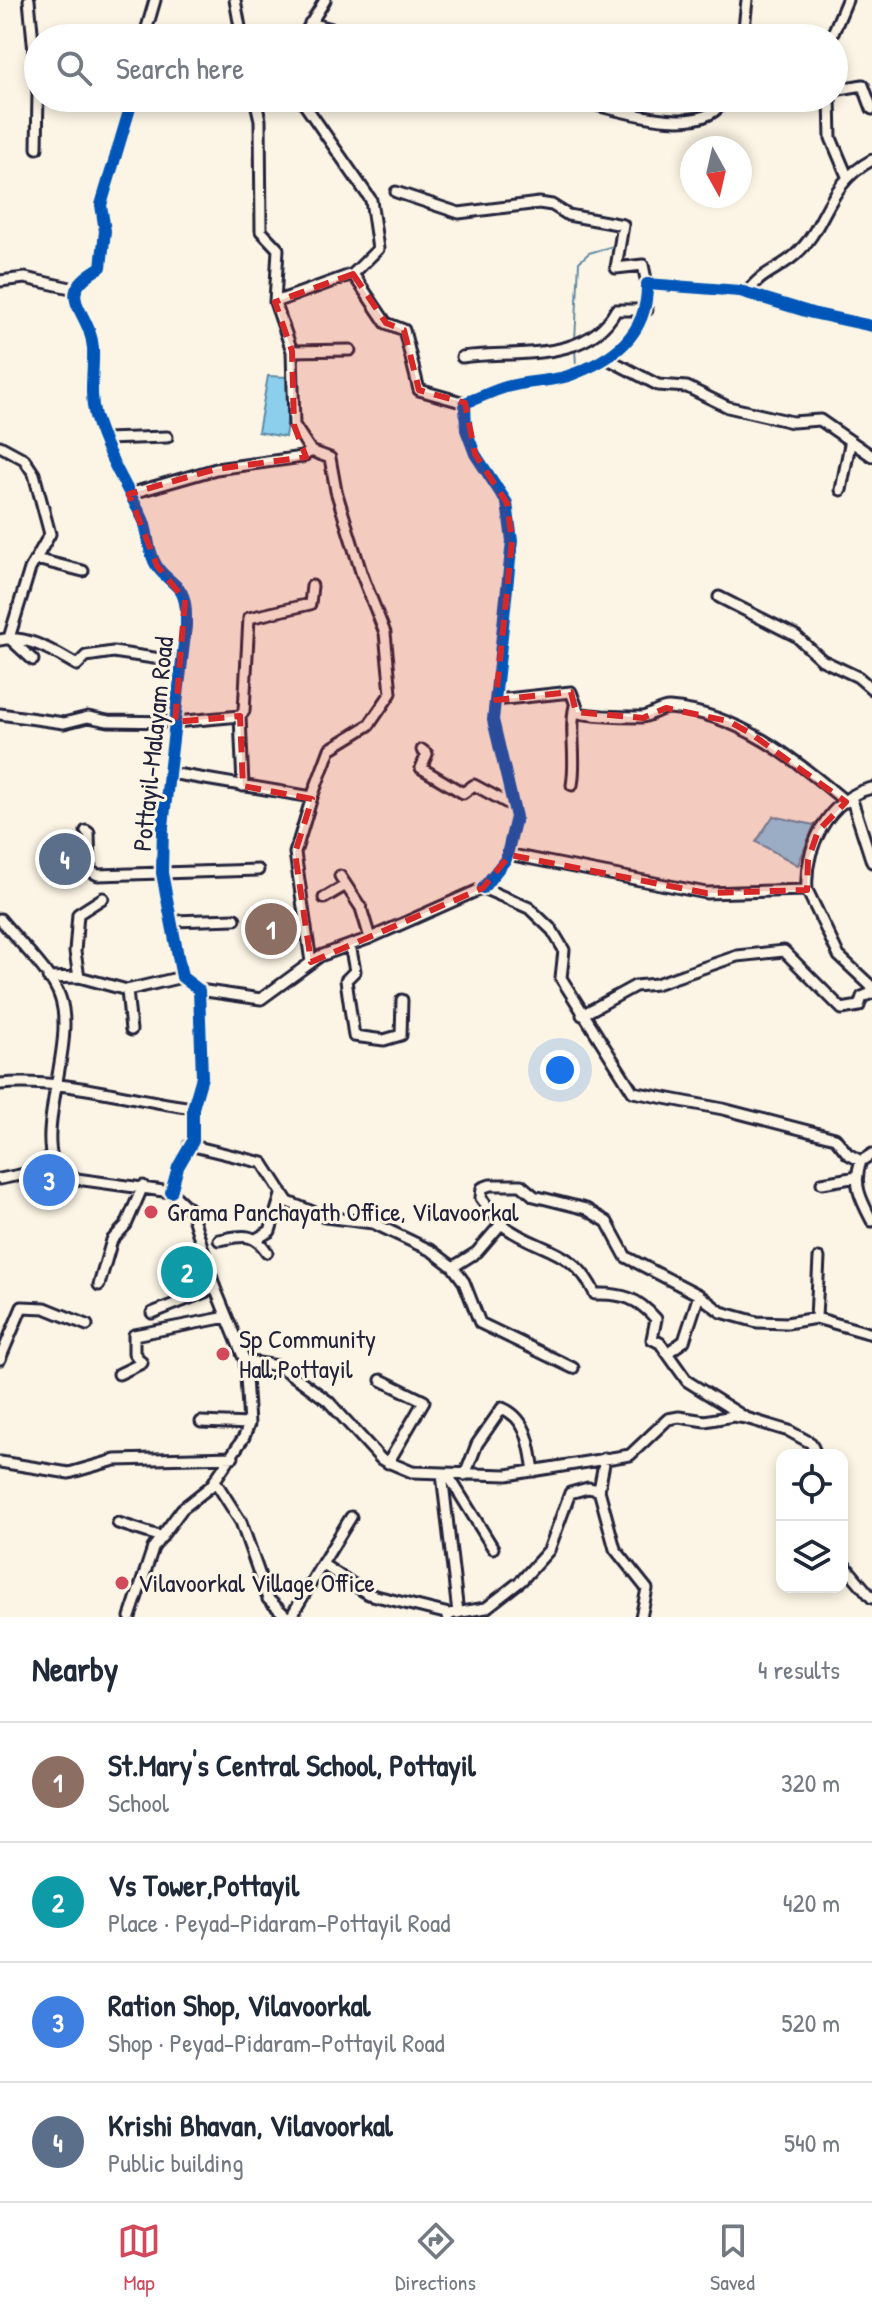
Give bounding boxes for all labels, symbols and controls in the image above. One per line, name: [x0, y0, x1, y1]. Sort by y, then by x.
search box: [24, 24, 848, 112]
icon: search: [52, 46, 96, 90]
text: Search here: [116, 48, 244, 88]
north arrow: [680, 136, 752, 208]
street label: Pottayil-Malayam Road: [124, 635, 181, 853]
pin: 4: [39, 829, 91, 889]
pin: 1: [245, 899, 297, 959]
your location: [540, 1050, 580, 1090]
pin: 3: [23, 1150, 75, 1210]
place label: Grama Panchayath Office, Vilavoorkal: [167, 1194, 519, 1229]
marker: Grama Panchayath Office, Vilavoorkal: [142, 1203, 160, 1221]
pin: 2: [161, 1242, 213, 1302]
place label: Sp Community Hall,Pottayil: [239, 1321, 376, 1386]
marker: Sp Community Hall,Pottayil: [214, 1345, 232, 1363]
map controls: [776, 1449, 848, 1593]
button: locate: [776, 1449, 848, 1521]
button: layers: [776, 1521, 848, 1593]
place label: Vilavoorkal Village Office: [138, 1565, 375, 1600]
marker: Vilavoorkal Village Office: [113, 1574, 131, 1592]
text: Nearby: [32, 1646, 118, 1692]
text: 4 results: [758, 1652, 840, 1687]
text: St.Mary's Central School, Pottayil: [108, 1745, 476, 1785]
text: 1: [53, 1765, 63, 1800]
text: 320 m: [781, 1765, 840, 1800]
text: School: [108, 1785, 169, 1820]
text: Vs Tower,Pottayil: [108, 1865, 299, 1905]
text: 2: [52, 1885, 64, 1920]
text: 420 m: [783, 1885, 840, 1920]
text: Place · Peyad-Pidaram-Pottayil Road: [108, 1905, 450, 1940]
text: Ration Shop, Vilavoorkal: [108, 1985, 370, 2025]
text: 3: [52, 2005, 64, 2040]
text: 520 m: [782, 2005, 840, 2040]
text: Shop · Peyad-Pidaram-Pottayil Road: [108, 2025, 445, 2060]
text: Krishi Bhavan, Vilavoorkal: [108, 2105, 393, 2145]
text: 4: [53, 2125, 63, 2160]
text: 540 m: [784, 2125, 840, 2160]
text: Public building: [108, 2145, 244, 2180]
tab: Map: [117, 2219, 161, 2297]
tab: Directions: [395, 2219, 476, 2297]
tab: Saved: [710, 2219, 755, 2297]

